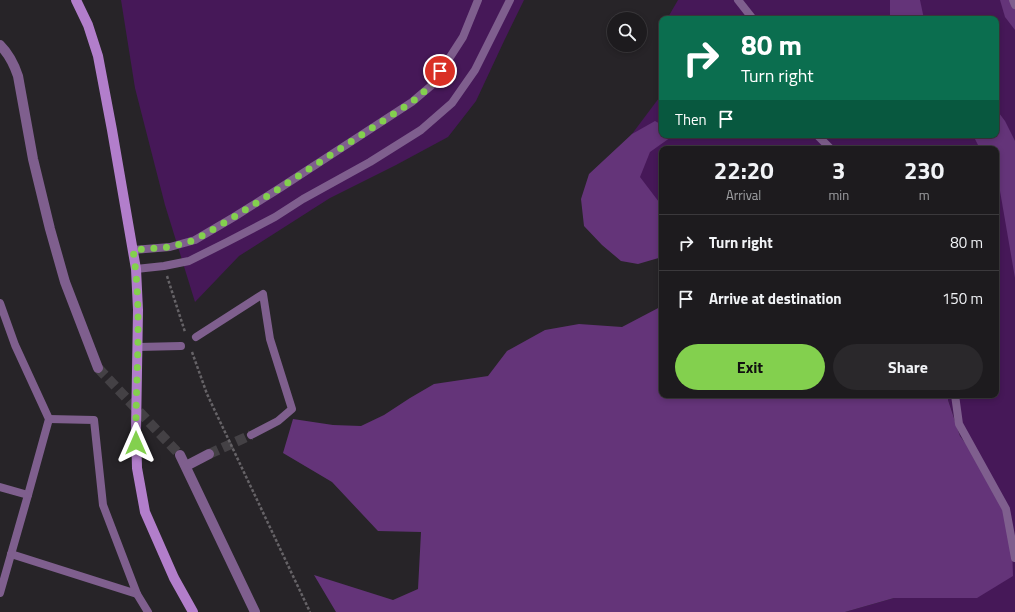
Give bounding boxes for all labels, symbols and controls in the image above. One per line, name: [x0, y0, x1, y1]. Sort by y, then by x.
map controls: [607, 12, 647, 52]
button: search: [607, 12, 647, 52]
text: 80 m: [741, 23, 802, 66]
icon: right: [675, 32, 727, 84]
pin: [423, 54, 457, 88]
icon: arrive: [429, 60, 451, 82]
text: Turn right: [741, 62, 814, 89]
text: Then: [675, 108, 707, 131]
icon: arrive: [715, 108, 737, 130]
text: 22:20: [714, 152, 774, 188]
text: 3: [832, 152, 846, 188]
text: 230: [904, 152, 944, 188]
text: Arrival: [726, 185, 761, 205]
text: min: [828, 185, 849, 205]
text: m: [919, 185, 930, 205]
text: Turn right: [709, 231, 773, 254]
text: 80 m: [950, 231, 983, 254]
icon: right: [675, 232, 697, 254]
text: Arrive at destination: [709, 287, 842, 310]
text: 150 m: [942, 287, 983, 310]
icon: arrive: [675, 288, 697, 310]
button: Exit: [675, 344, 825, 390]
button: Share: [833, 344, 983, 390]
position arrow: [115, 422, 157, 464]

